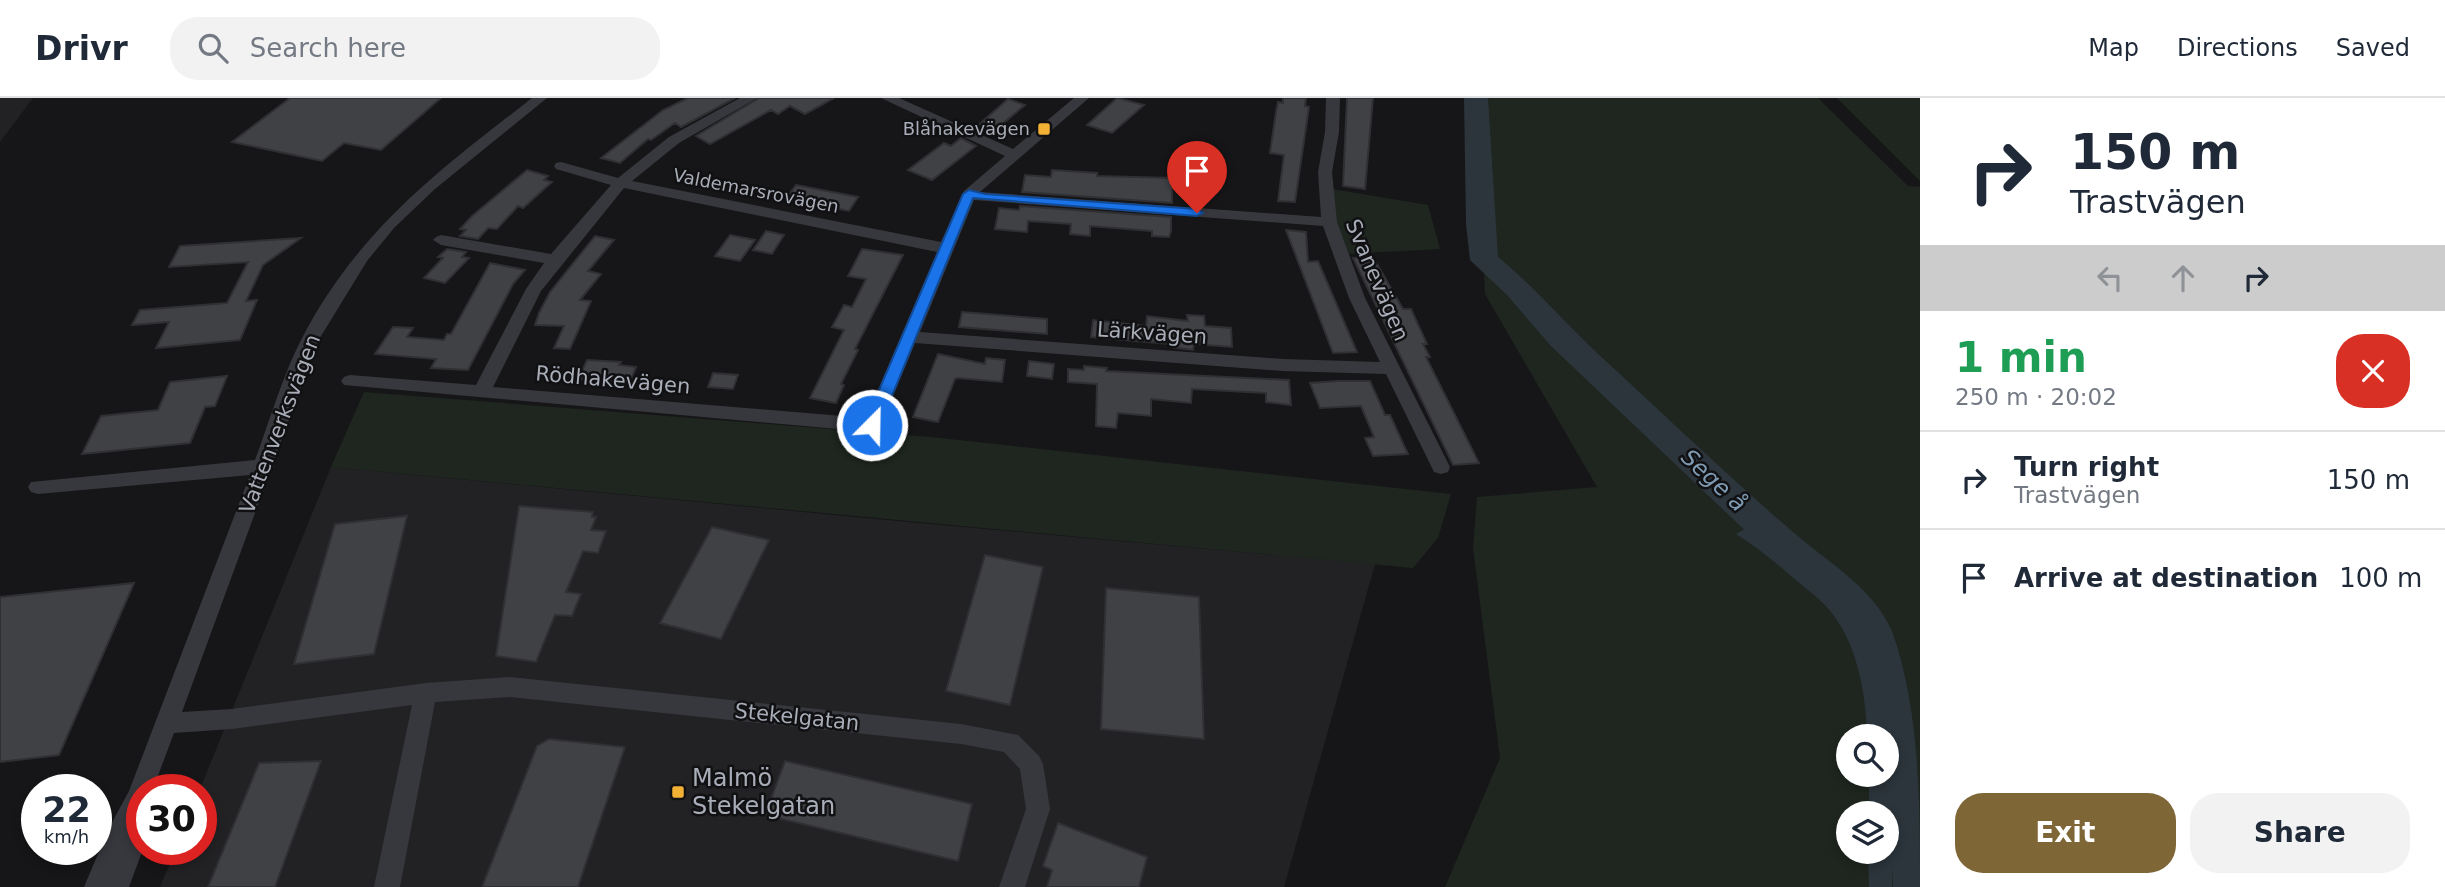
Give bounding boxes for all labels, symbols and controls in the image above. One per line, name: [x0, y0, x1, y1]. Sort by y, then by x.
search box: [170, 17, 660, 80]
text: Drivr: [35, 29, 128, 68]
icon: search: [194, 29, 232, 67]
text: Search here: [250, 33, 406, 63]
text: Map: [2088, 34, 2139, 62]
text: Directions: [2177, 34, 2298, 62]
text: Saved: [2336, 34, 2410, 62]
place label: Blåhakevägen: [903, 118, 1030, 139]
marker: Blåhakevägen: [1036, 121, 1052, 137]
text: 150 m: [2070, 124, 2240, 181]
icon: right: [1955, 126, 2046, 217]
pin: [1167, 141, 1227, 213]
icon: arrive: [1178, 152, 1216, 190]
street label: Valdemarsrovägen: [671, 164, 841, 217]
text: Trastvägen: [2070, 183, 2246, 221]
street label: Svanevägen: [1341, 216, 1413, 344]
icon: left: [2091, 259, 2129, 297]
icon: ahead: [2164, 259, 2202, 297]
icon: right: [2237, 259, 2275, 297]
street label: Lärkvägen: [1096, 317, 1208, 349]
street label: Vattenverksvägen: [235, 331, 325, 517]
text: 1 min: [1955, 333, 2087, 382]
button: close: [2336, 334, 2410, 408]
street label: Rödhakevägen: [535, 361, 691, 399]
text: 250 m · 20:02: [1955, 384, 2117, 410]
position arrow: [835, 388, 909, 462]
water label: Sege å: [1676, 443, 1752, 516]
text: Turn right: [2014, 452, 2159, 482]
icon: right: [1955, 461, 1993, 499]
text: 150 m: [2327, 465, 2410, 495]
text: Trastvägen: [2014, 482, 2140, 508]
icon: arrive: [1955, 559, 1993, 597]
text: Arrive at destination: [2014, 563, 2318, 593]
text: 100 m: [2339, 563, 2422, 593]
street label: Stekelgatan: [733, 699, 861, 735]
map controls: [1836, 724, 1899, 864]
button: search: [1836, 724, 1899, 787]
place label: Malmö Stekelgatan: [692, 764, 835, 820]
speed limit sign: 30: [126, 774, 217, 865]
marker: Malmö Stekelgatan: [670, 784, 686, 800]
text: 22: [42, 790, 91, 830]
button: Exit: [1955, 793, 2176, 873]
button: Share: [2190, 793, 2410, 873]
button: layers: [1836, 801, 1899, 864]
text: km/h: [44, 826, 89, 847]

